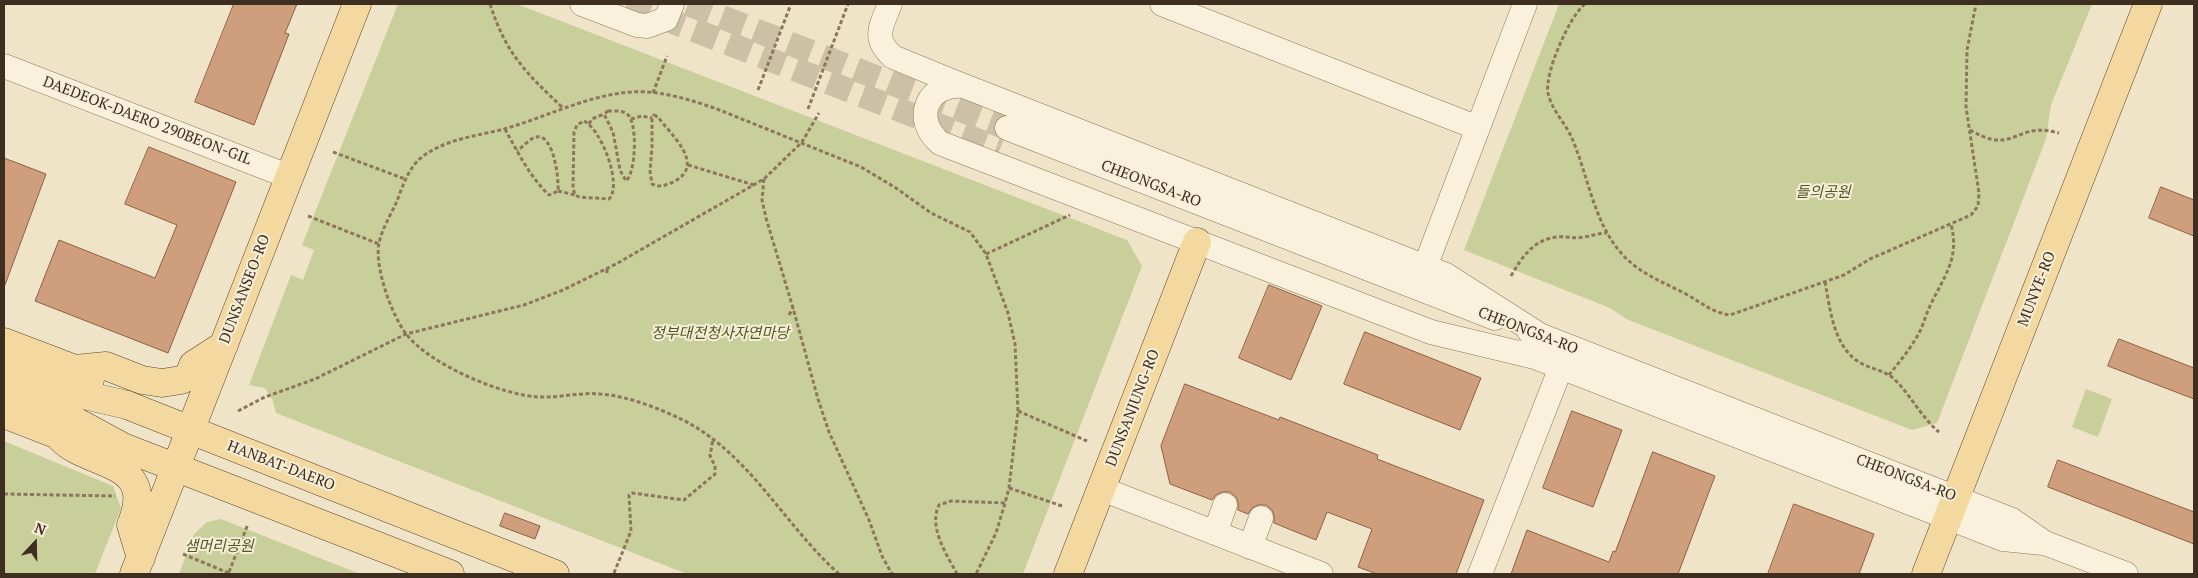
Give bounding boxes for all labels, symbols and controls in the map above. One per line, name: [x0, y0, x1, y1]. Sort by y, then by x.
street label: DAEDEOK-DAERO 290BEON-GIL: [40, 73, 254, 169]
street label: CHEONGSA-RO: [1098, 157, 1204, 211]
park label: 들의공원: [1795, 184, 1851, 202]
street label: DUNSANSEO-RO: [216, 232, 274, 346]
street label: MUNYE-RO: [2014, 249, 2060, 329]
street label: CHEONGSA-RO: [1475, 304, 1581, 358]
park label: 정부대전청사자연마당: [651, 325, 789, 343]
street label: DUNSANJUNG-RO: [1102, 347, 1164, 469]
street label: HANBAT-DAERO: [225, 437, 337, 495]
street label: CHEONGSA-RO: [1853, 451, 1959, 505]
north arrow: [10, 518, 60, 568]
text: N: [32, 518, 49, 539]
park label: 샘머리공원: [185, 538, 253, 556]

